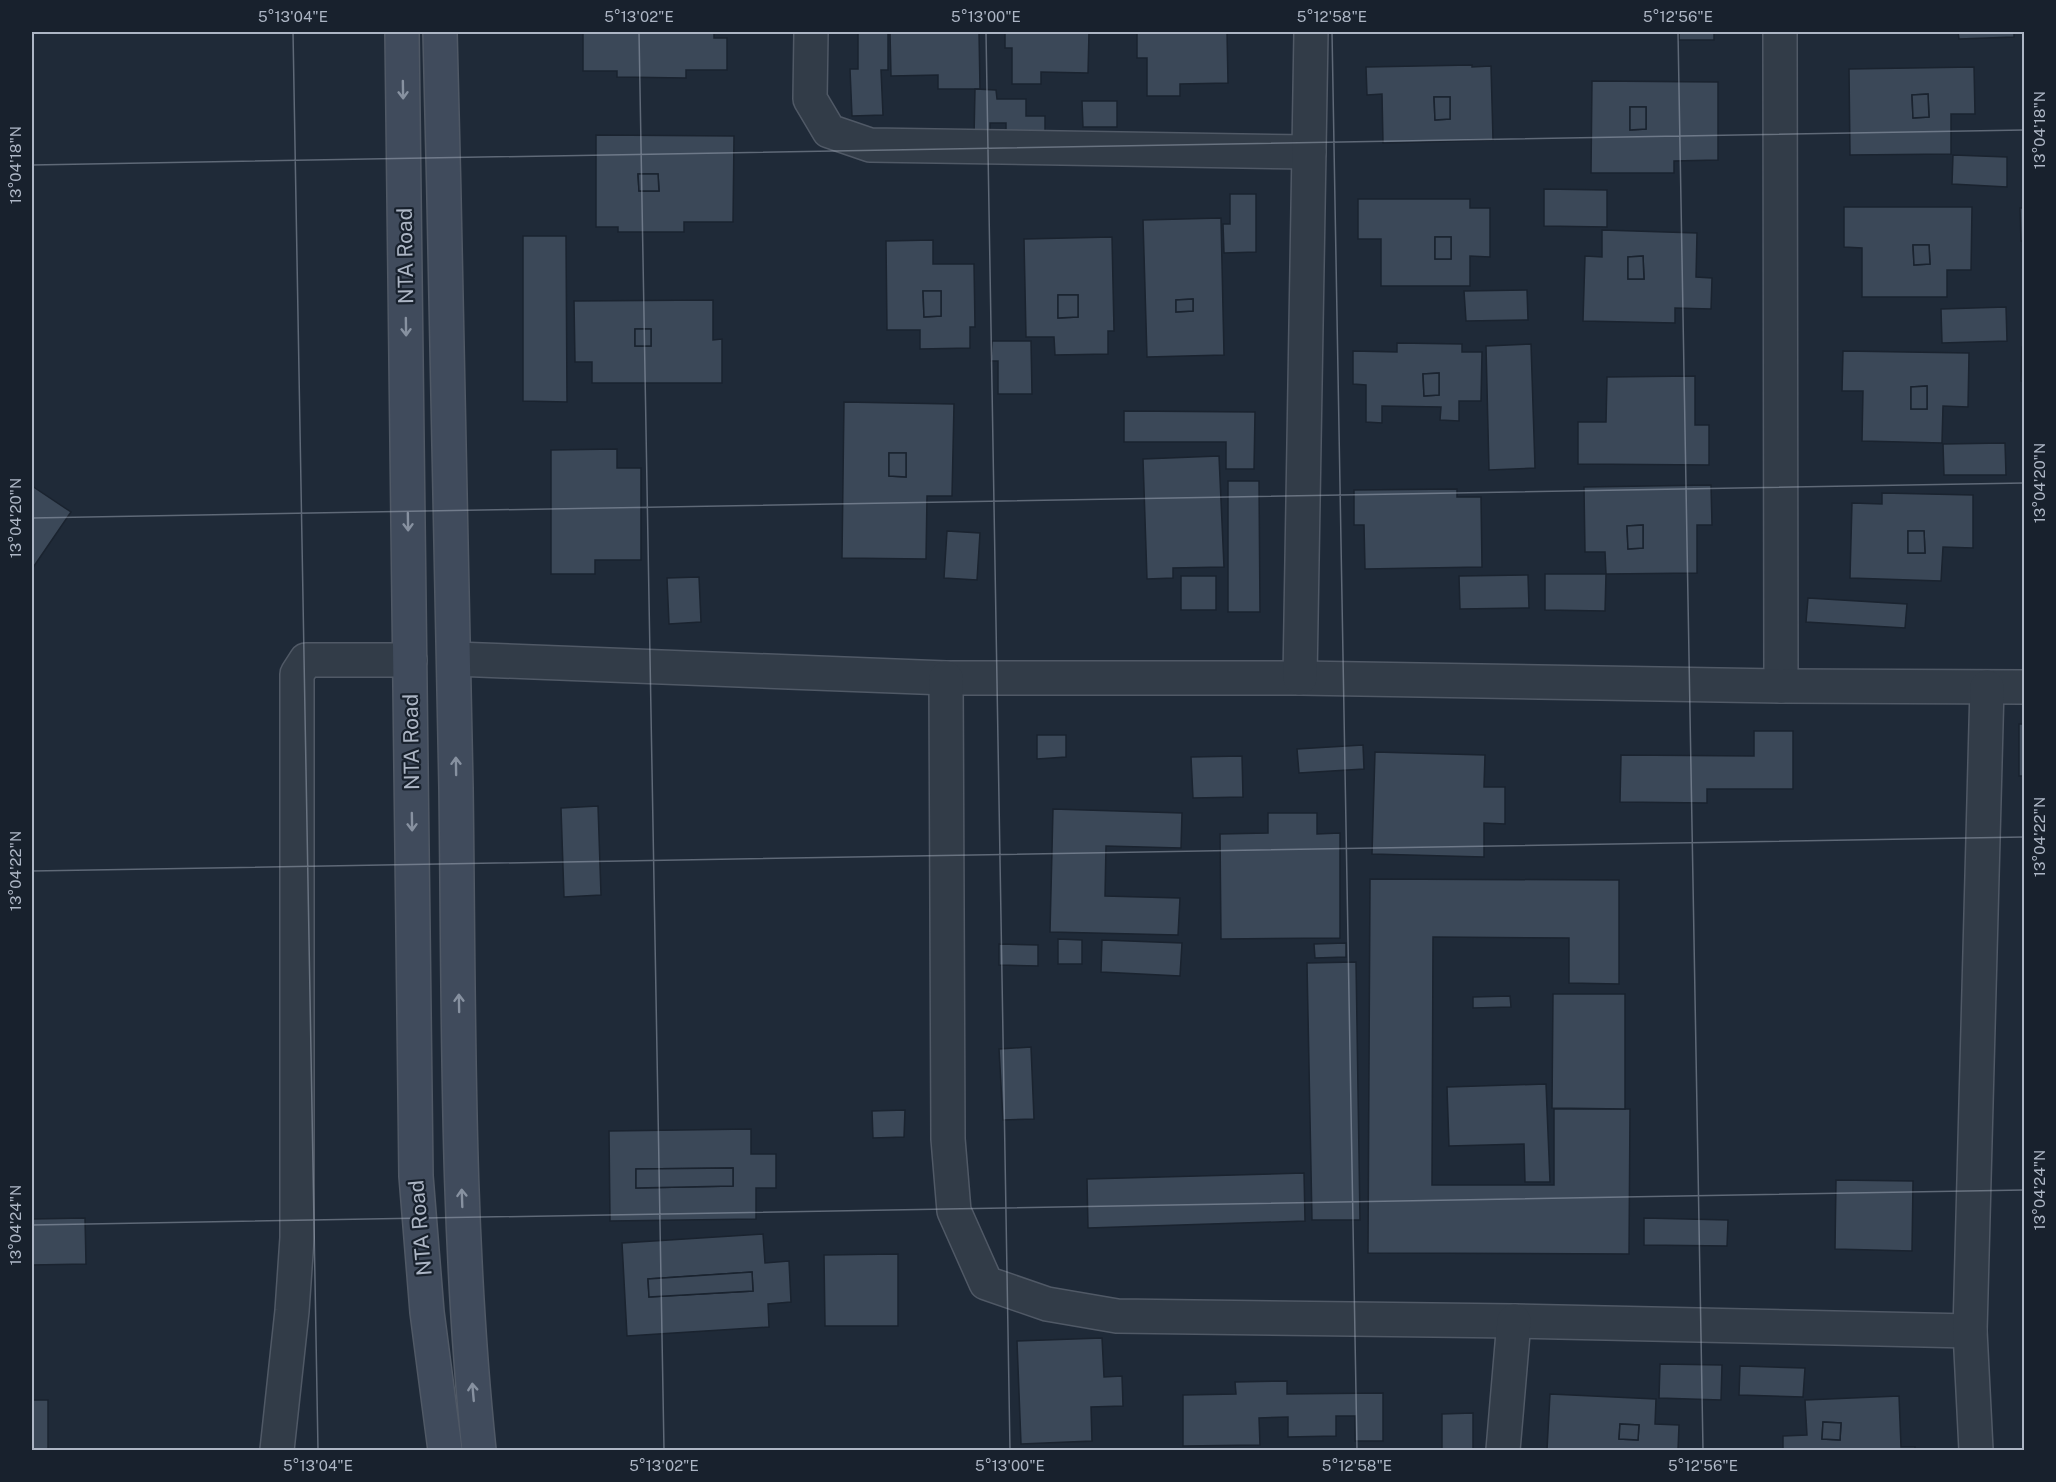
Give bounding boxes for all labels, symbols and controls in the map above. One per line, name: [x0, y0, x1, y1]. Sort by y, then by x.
text: 5°13'04"E: [258, 8, 328, 25]
text: 5°13'02"E: [604, 8, 674, 25]
text: 5°13'00"E: [951, 8, 1021, 25]
text: 5°12'58"E: [1297, 8, 1367, 25]
text: 5°12'56"E: [1643, 8, 1713, 25]
one-way arrow: [397, 79, 409, 99]
text: 13°04'18"N: [2031, 91, 2048, 169]
text: 13°04'18"N: [7, 126, 24, 204]
street label: NTA Road: [392, 208, 418, 304]
one-way arrow: [400, 316, 412, 336]
text: 13°04'20"N: [2031, 443, 2048, 523]
text: 13°04'20"N: [7, 478, 24, 558]
one-way arrow: [402, 511, 414, 531]
street label: NTA Road: [398, 694, 424, 790]
one-way arrow: [450, 756, 462, 776]
text: 13°04'22"N: [2031, 797, 2048, 877]
one-way arrow: [406, 811, 418, 831]
text: 13°04'22"N: [7, 831, 24, 911]
one-way arrow: [453, 993, 465, 1013]
text: 13°04'24"N: [2031, 1150, 2048, 1230]
street label: NTA Road: [403, 1179, 437, 1277]
text: 13°04'24"N: [7, 1185, 24, 1265]
one-way arrow: [456, 1188, 468, 1208]
one-way arrow: [467, 1383, 478, 1403]
text: 5°13'04"E: [283, 1457, 353, 1474]
text: 5°13'02"E: [629, 1457, 699, 1474]
text: 5°13'00"E: [975, 1457, 1045, 1474]
text: 5°12'58"E: [1322, 1457, 1392, 1474]
text: 5°12'56"E: [1668, 1457, 1738, 1474]

